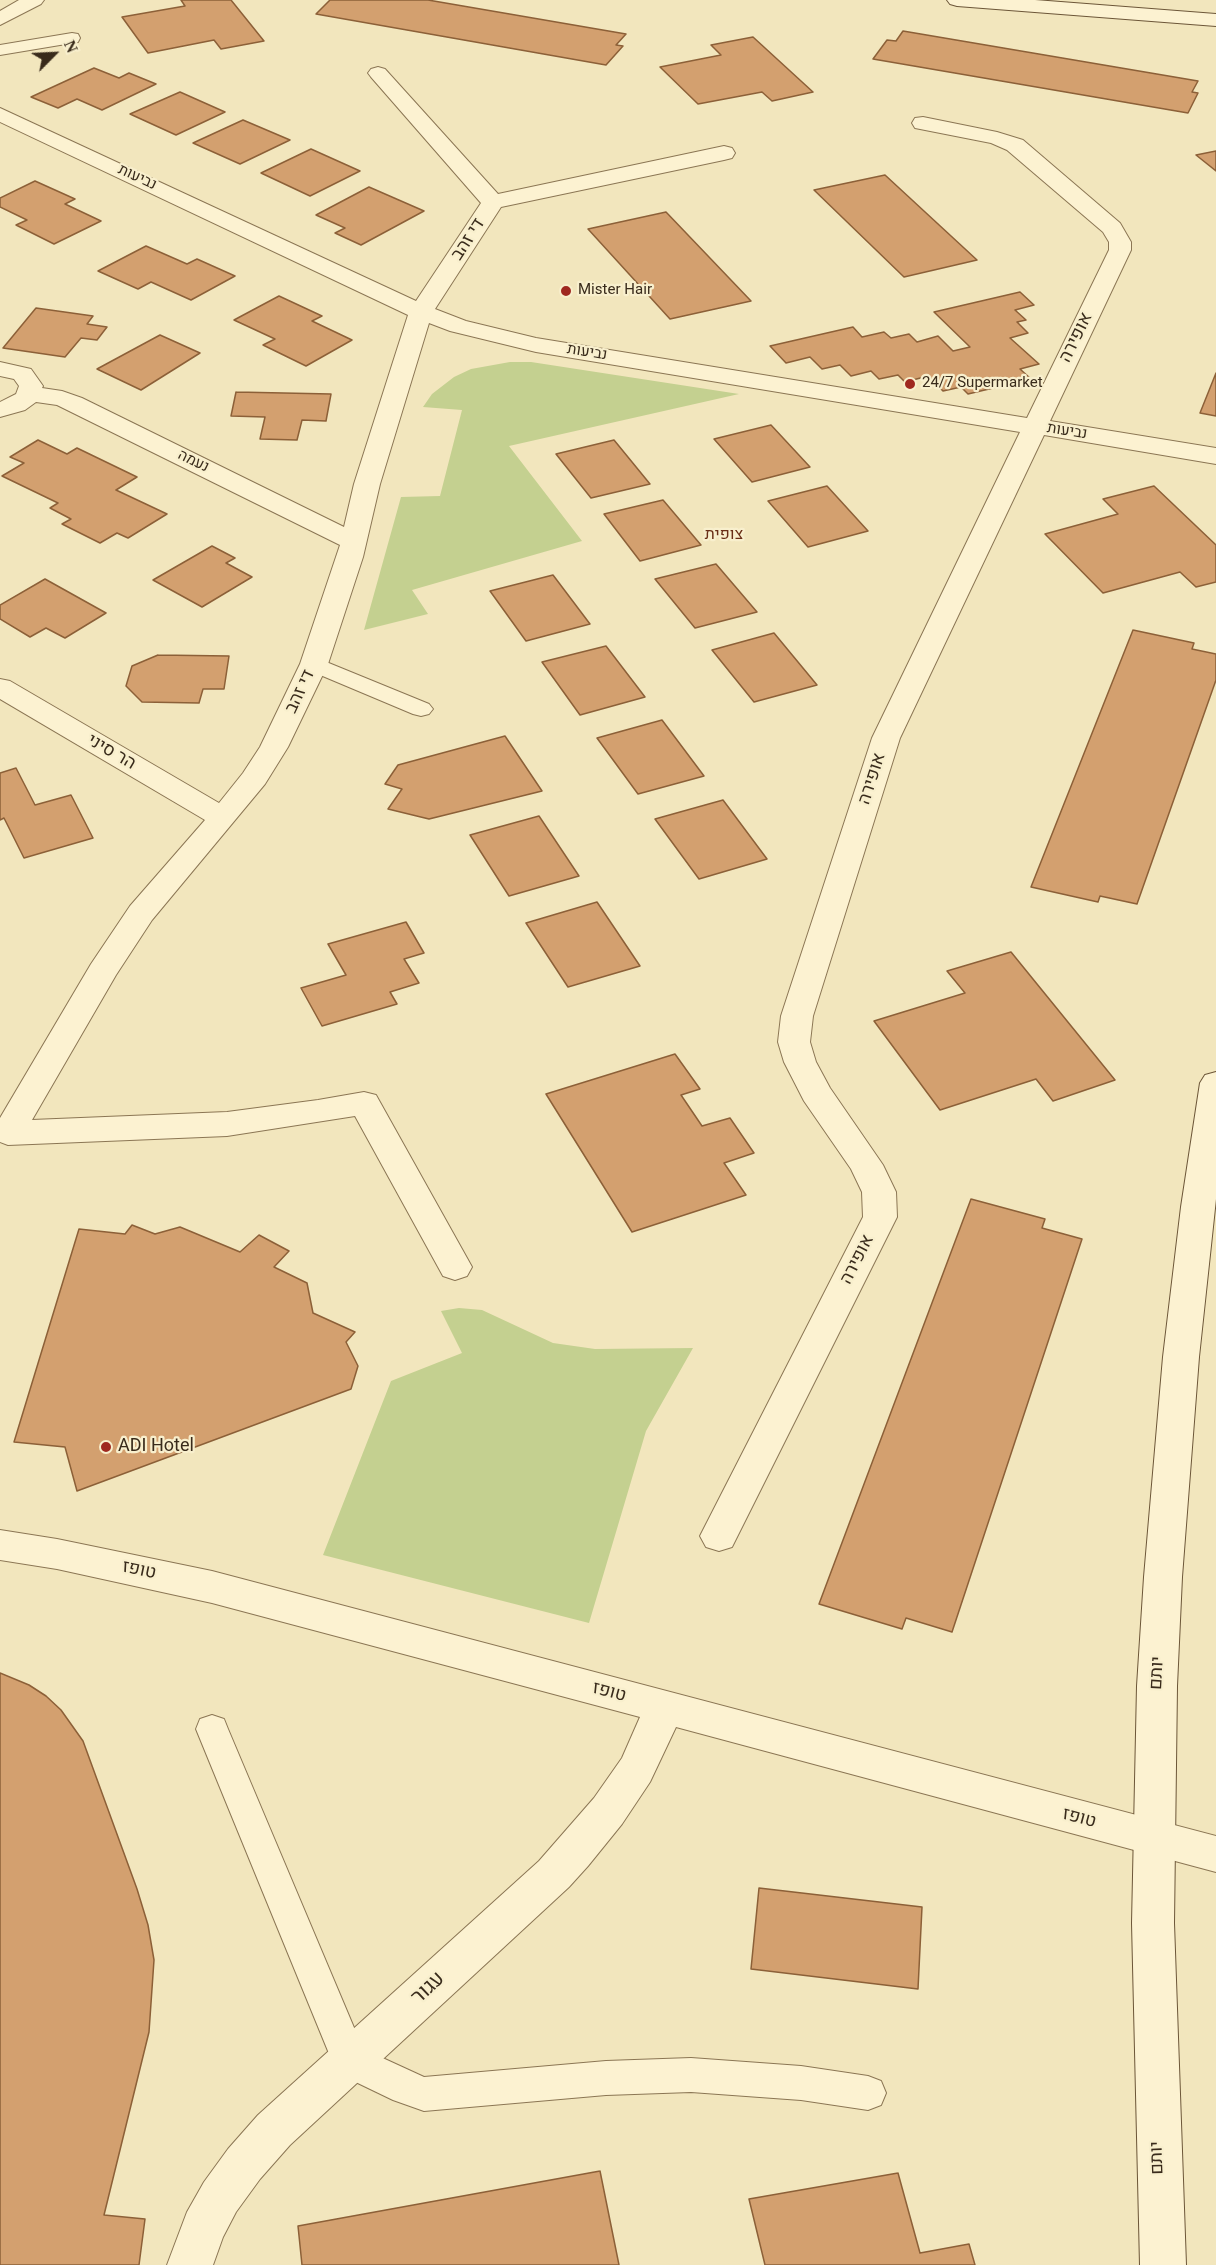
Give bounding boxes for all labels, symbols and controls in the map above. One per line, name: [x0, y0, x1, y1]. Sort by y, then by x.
north arrow: [24, 24, 84, 84]
text: N: [61, 38, 81, 55]
street label: נביעות: [115, 161, 159, 195]
street label: די זהב: [447, 215, 491, 265]
place label: Mister Hair: [578, 282, 652, 300]
marker: Mister Hair: [559, 284, 573, 298]
street label: אופירה: [1056, 309, 1098, 367]
street label: נביעות: [566, 341, 608, 365]
place label: 24/7 Supermarket: [922, 375, 1043, 393]
marker: 24/7 Supermarket: [903, 377, 917, 391]
street label: נביעות: [1046, 420, 1088, 444]
street label: נעמה: [174, 447, 212, 477]
district label: צופית: [705, 526, 743, 546]
street label: די זהב: [282, 667, 320, 717]
street label: הר סיני: [83, 730, 139, 776]
street label: אופירה: [855, 750, 891, 808]
street label: אופירה: [836, 1231, 880, 1289]
place label: ADI Hotel: [118, 1436, 194, 1458]
marker: ADI Hotel: [99, 1440, 113, 1454]
street label: טופז: [120, 1557, 158, 1585]
street label: יותם: [1146, 1656, 1170, 1690]
street label: טופז: [590, 1678, 628, 1708]
street label: טופז: [1060, 1804, 1098, 1834]
street label: עגור: [407, 1967, 451, 2011]
street label: יותם: [1147, 2141, 1169, 2175]

